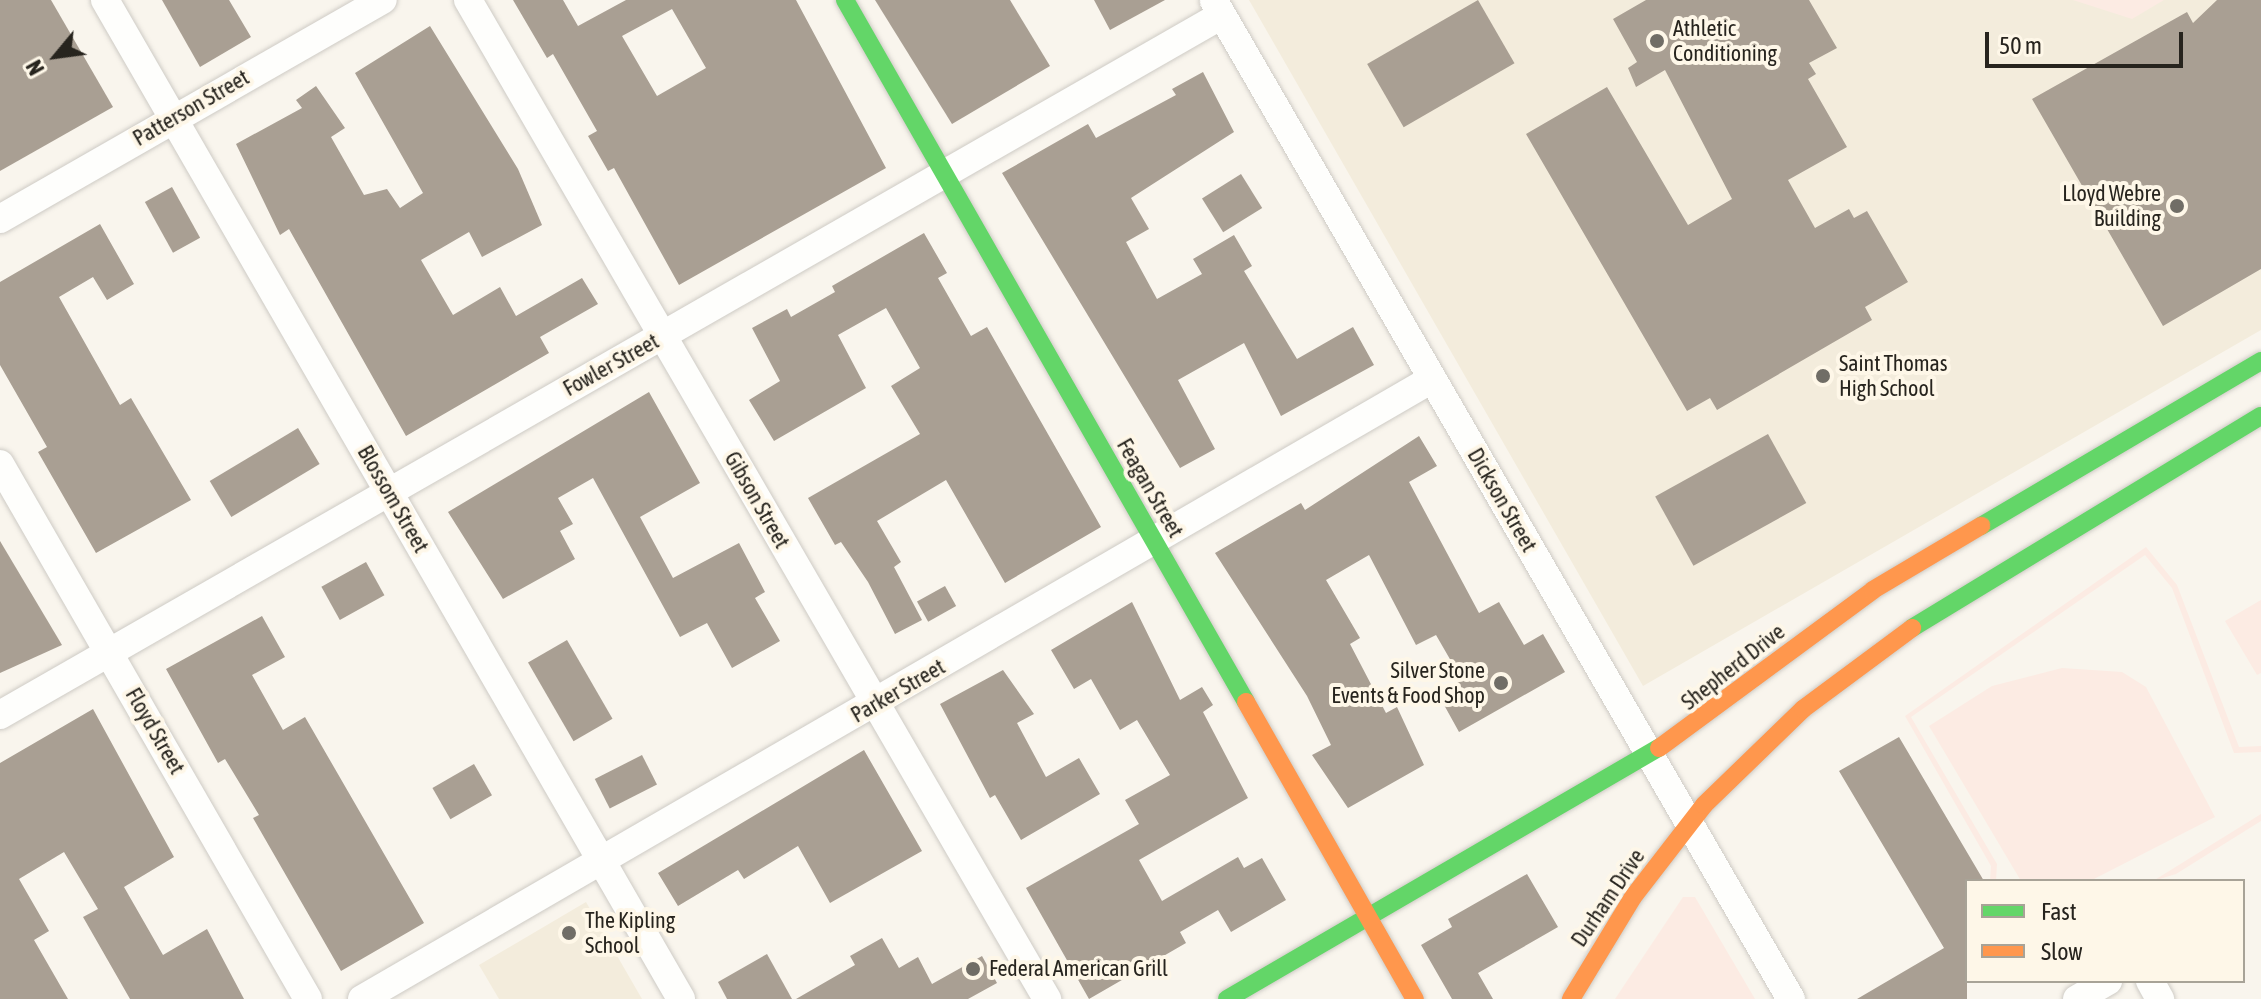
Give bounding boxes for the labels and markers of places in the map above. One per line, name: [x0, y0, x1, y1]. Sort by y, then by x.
place label: Athletic Conditioning: [1673, 15, 1777, 66]
marker: Athletic Conditioning: [1648, 32, 1666, 50]
place label: Lloyd Webre Building: [2062, 180, 2161, 232]
marker: Lloyd Webre Building: [2168, 197, 2186, 215]
place label: Saint Thomas High School: [1839, 350, 1948, 402]
marker: Saint Thomas High School: [1814, 367, 1832, 385]
place label: Silver Stone Events & Food Shop: [1331, 657, 1485, 708]
marker: Silver Stone Events & Food Shop: [1492, 674, 1510, 692]
place label: The Kipling School: [585, 907, 675, 958]
marker: The Kipling School: [560, 924, 578, 942]
place label: Federal American Grill: [989, 956, 1168, 982]
marker: Federal American Grill: [964, 960, 982, 978]

